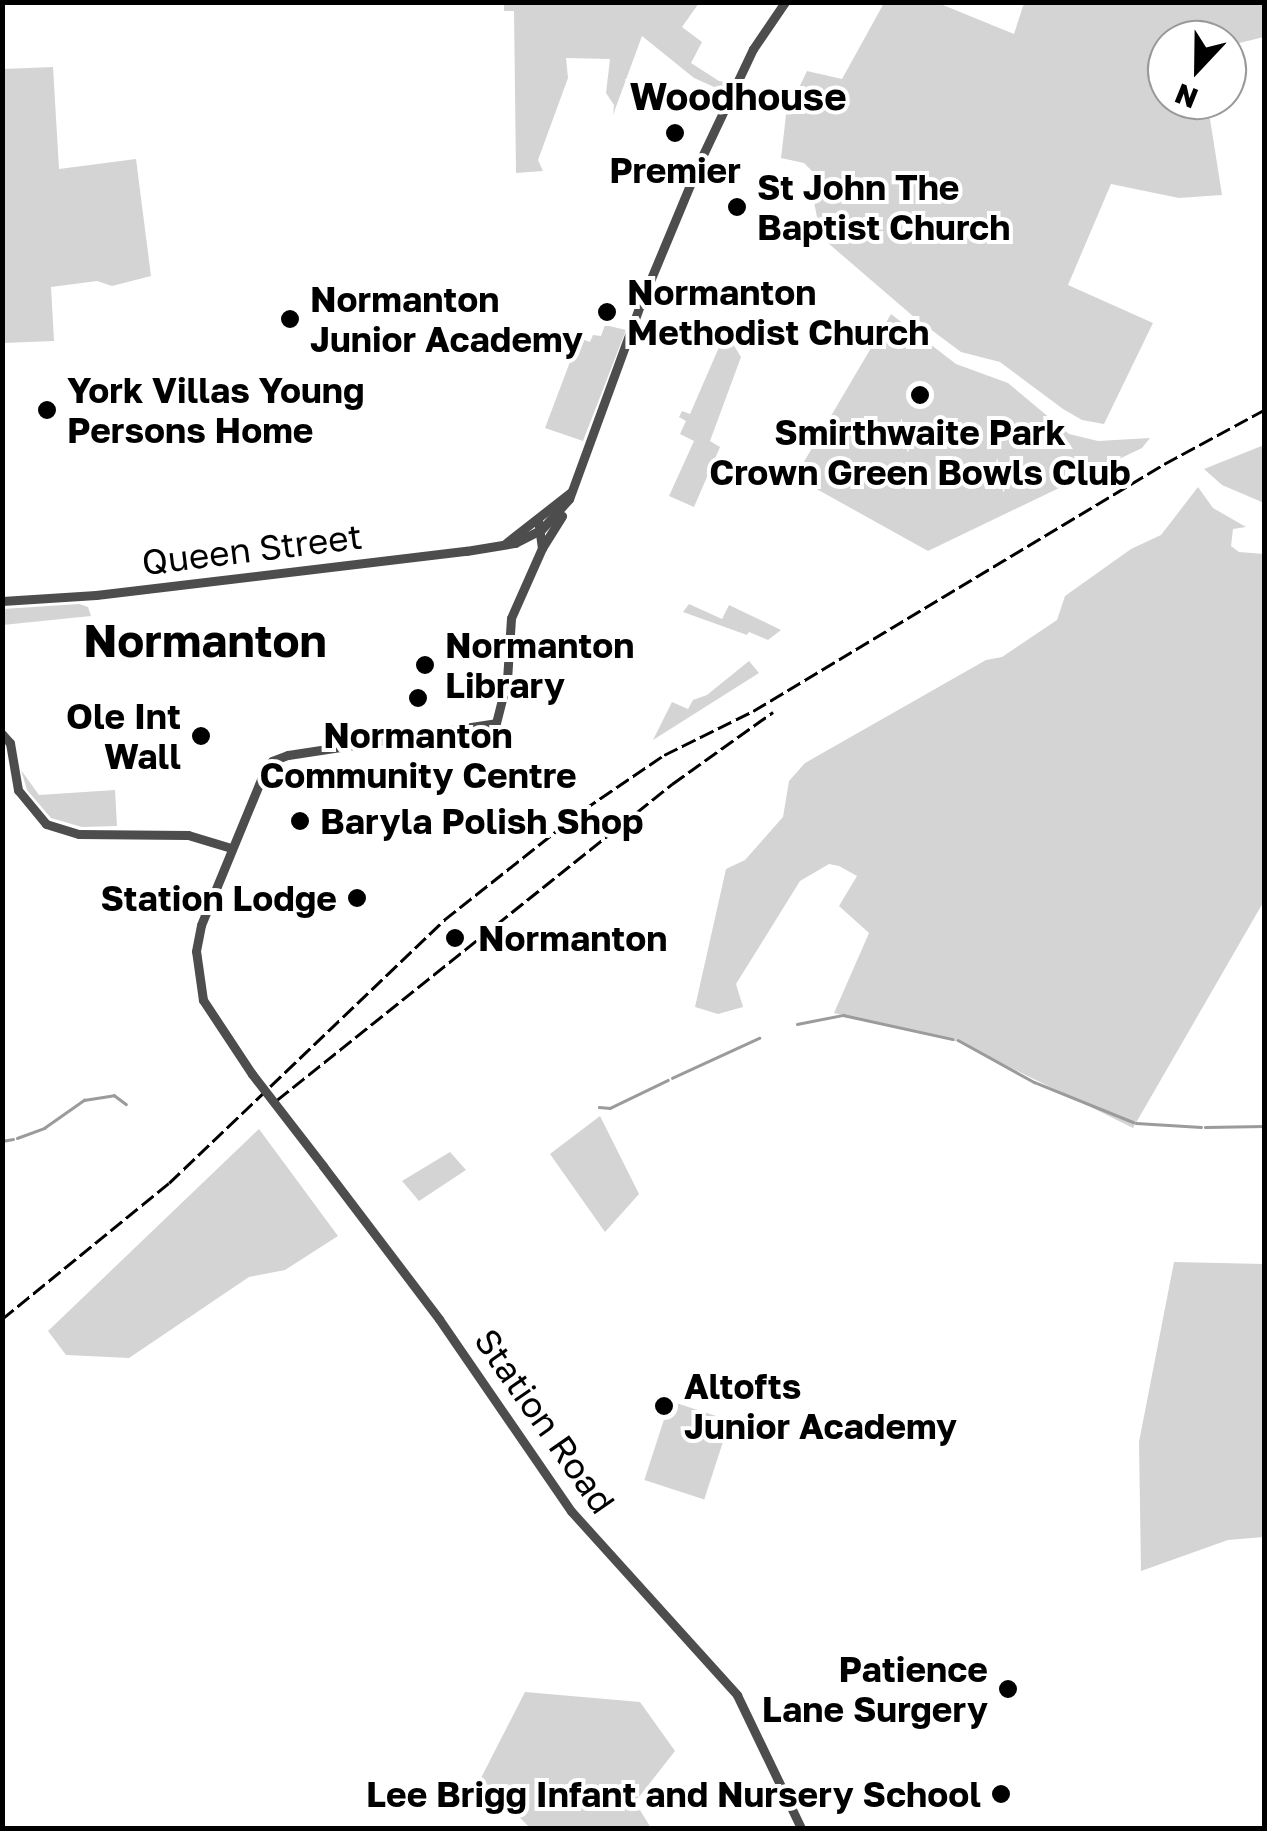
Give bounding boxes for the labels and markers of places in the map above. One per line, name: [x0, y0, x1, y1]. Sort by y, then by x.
marker: Premier: [664, 122, 686, 144]
place label: Premier: [609, 149, 741, 191]
place label: St John The Baptist Church: [757, 166, 1010, 248]
marker: St John The Baptist Church: [726, 196, 748, 218]
place label: Normanton Methodist Church: [627, 271, 929, 353]
place label: Normanton Junior Academy: [310, 278, 583, 360]
marker: Normanton Methodist Church: [596, 301, 618, 323]
marker: Normanton Junior Academy: [279, 308, 301, 330]
place label: York Villas Young Persons Home: [67, 369, 364, 451]
marker: Smirthwaite Park Crown Green Bowls Club: [909, 384, 931, 406]
marker: York Villas Young Persons Home: [36, 399, 58, 421]
place label: Smirthwaite Park Crown Green Bowls Club: [709, 411, 1131, 493]
place label: Normanton Library: [445, 624, 635, 706]
marker: Normanton Library: [414, 654, 436, 676]
marker: Normanton Community Centre: [407, 687, 429, 709]
place label: Ole Int Wall: [66, 695, 181, 777]
place label: Normanton Community Centre: [259, 714, 577, 796]
marker: Ole Int Wall: [190, 725, 212, 747]
place label: Baryla Polish Shop: [320, 800, 643, 842]
marker: Baryla Polish Shop: [289, 810, 311, 832]
place label: Station Lodge: [100, 877, 337, 919]
marker: Station Lodge: [346, 887, 368, 909]
place label: Normanton: [478, 917, 668, 959]
marker: Normanton: [442, 925, 468, 951]
place label: Altofts Junior Academy: [684, 1365, 957, 1447]
marker: Altofts Junior Academy: [653, 1395, 675, 1417]
place label: Patience Lane Surgery: [762, 1648, 988, 1730]
marker: Patience Lane Surgery: [997, 1678, 1019, 1700]
place label: Lee Brigg Infant and Nursery School: [366, 1773, 981, 1815]
marker: Lee Brigg Infant and Nursery School: [990, 1783, 1012, 1805]

